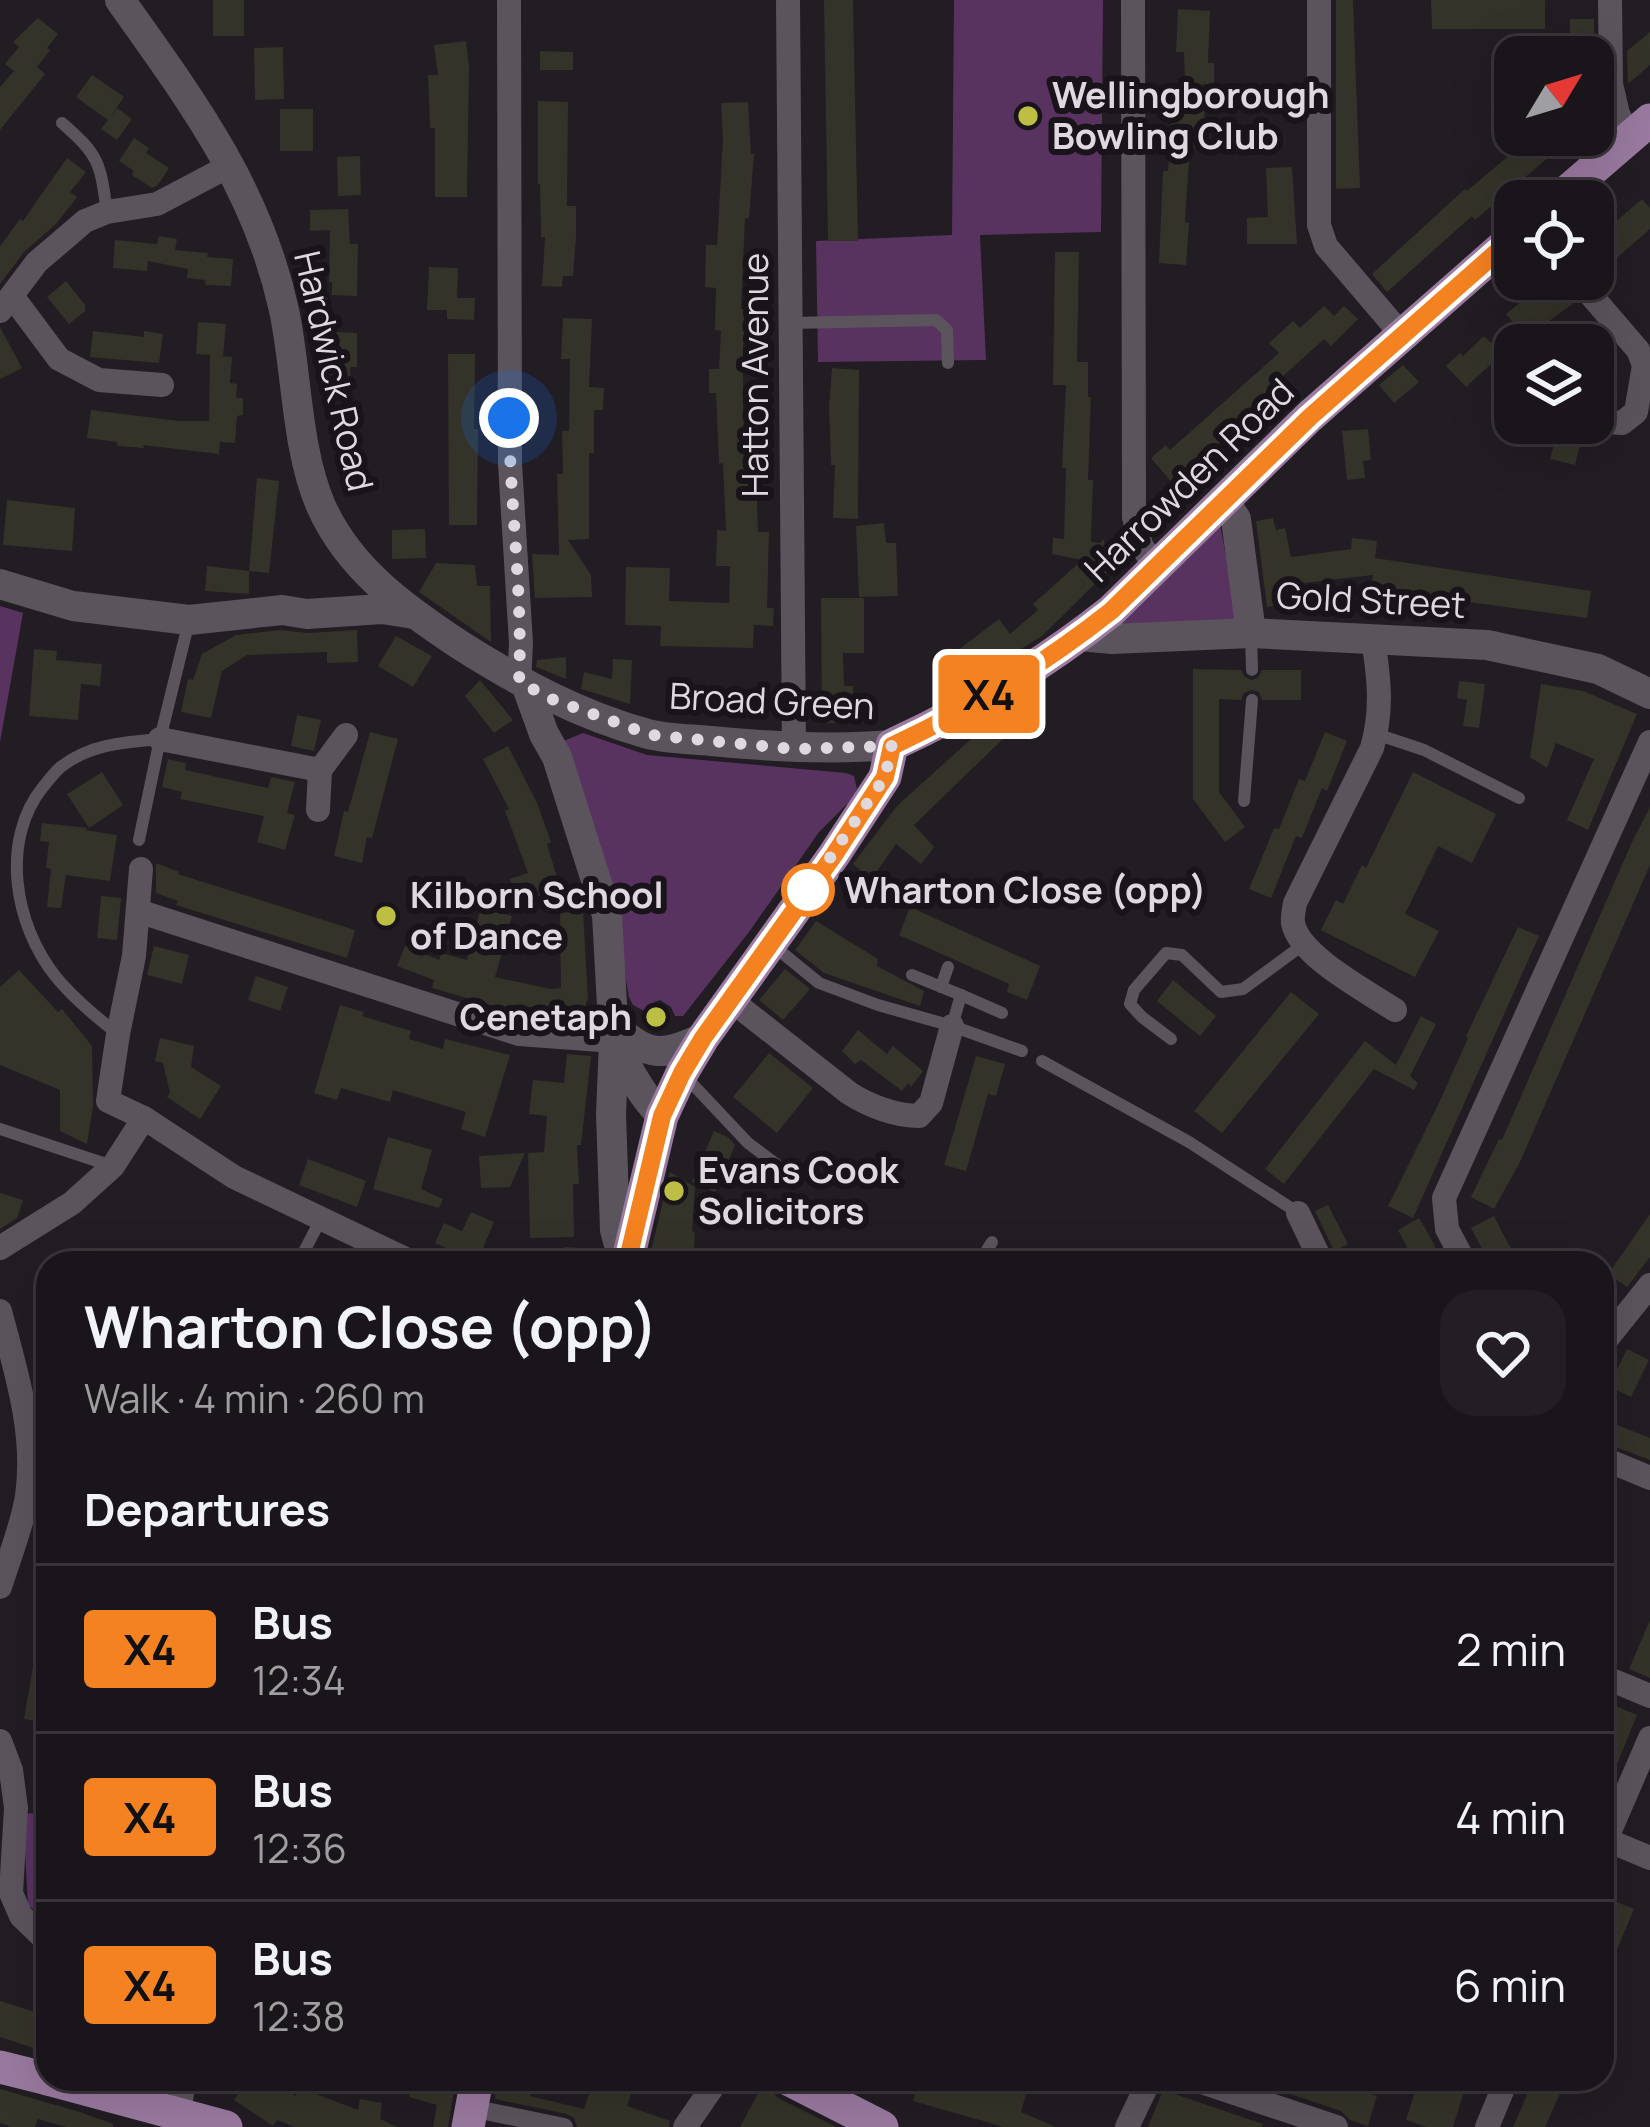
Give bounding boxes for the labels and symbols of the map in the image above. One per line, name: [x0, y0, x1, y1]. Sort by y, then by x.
north arrow: [1494, 36, 1614, 156]
place label: Wellingborough Bowling Club: [1052, 70, 1330, 160]
marker: Wellingborough Bowling Club: [1015, 103, 1041, 129]
street label: Hardwick Road: [283, 246, 386, 496]
street label: Hatton Avenue: [730, 253, 779, 497]
street label: Harrowden Road: [1073, 367, 1304, 592]
your location: [479, 388, 539, 448]
street label: Gold Street: [1275, 570, 1467, 629]
line badge: X4: [935, 655, 1043, 733]
street label: Broad Green: [668, 671, 876, 730]
marker: Wharton Close (opp): [783, 865, 833, 915]
place label: Wharton Close (opp): [844, 865, 1206, 914]
place label: Kilborn School of Dance: [410, 870, 664, 960]
marker: Kilborn School of Dance: [373, 903, 399, 929]
place label: Cenetaph: [459, 992, 632, 1041]
marker: Cenetaph: [643, 1004, 669, 1030]
place label: Evans Cook Solicitors: [698, 1145, 900, 1235]
marker: Evans Cook Solicitors: [661, 1178, 687, 1204]

